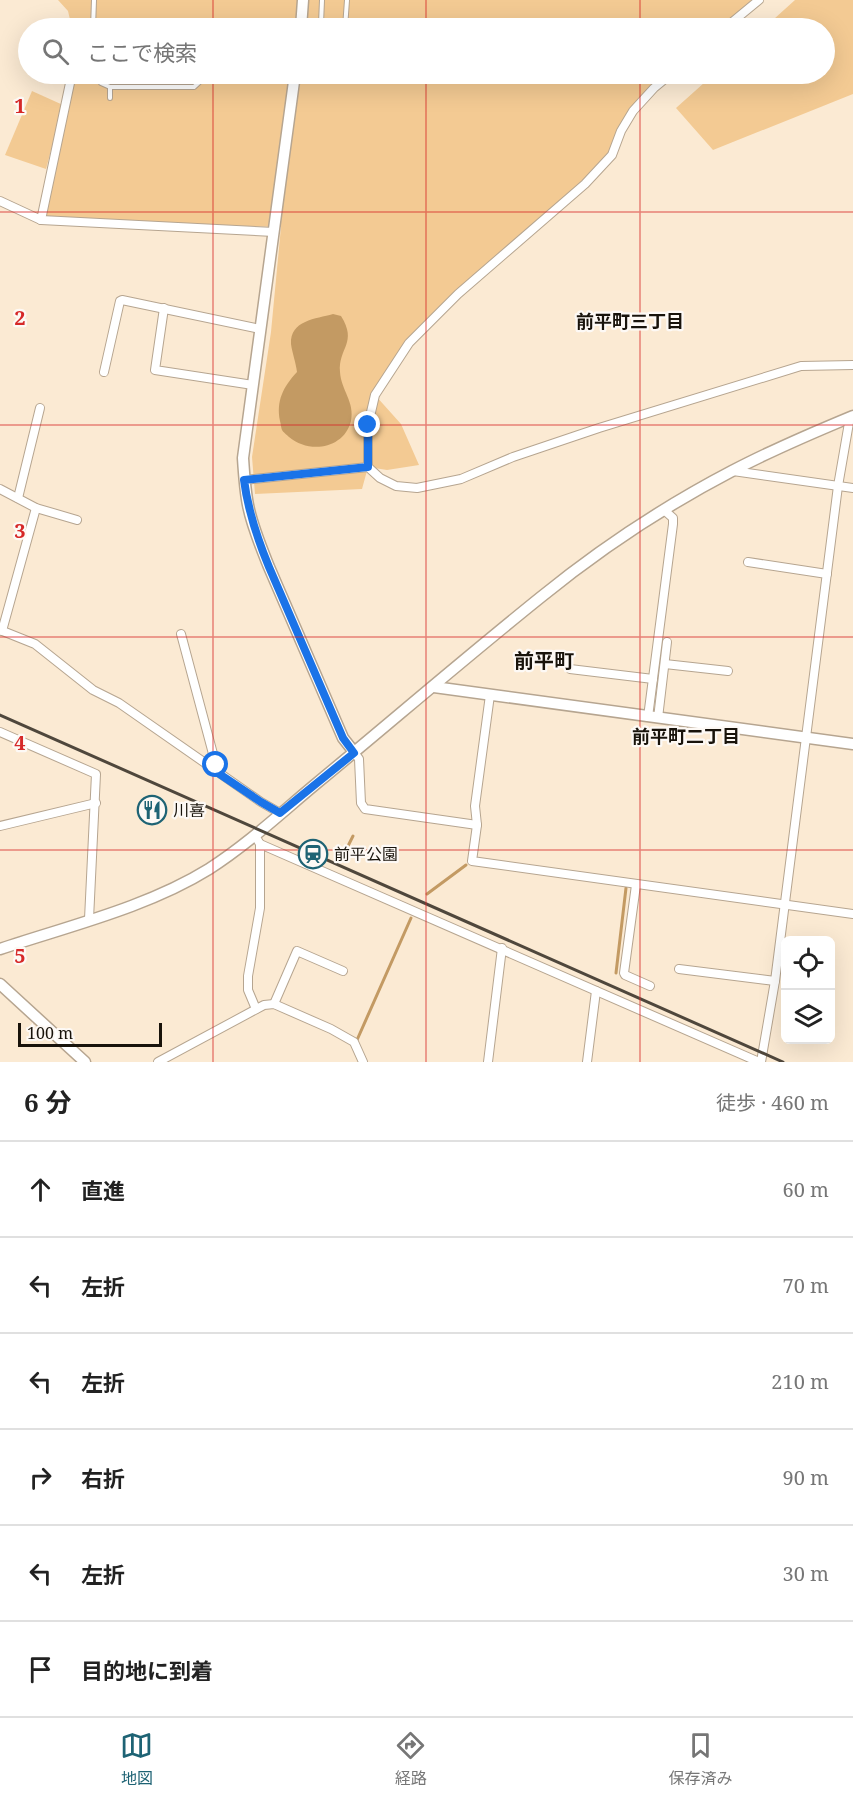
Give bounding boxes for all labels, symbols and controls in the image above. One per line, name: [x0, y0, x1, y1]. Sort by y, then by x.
search box: [18, 18, 835, 84]
icon: search: [39, 35, 72, 68]
text: ここで検索: [87, 37, 197, 67]
text: 1: [14, 92, 26, 119]
text: 2: [14, 304, 26, 331]
district label: 前平町三丁目: [576, 309, 684, 333]
route end: [354, 411, 380, 437]
text: 3: [14, 517, 26, 544]
district label: 前平町: [514, 647, 574, 674]
district label: 前平町二丁目: [632, 724, 740, 748]
text: 4: [14, 729, 26, 756]
route start: [202, 751, 228, 777]
restaurant icon: 川喜: [136, 794, 168, 826]
place label: 川喜: [173, 799, 205, 821]
station icon: 前平公園: [297, 838, 329, 870]
place label: 前平公園: [334, 843, 398, 865]
map controls: [781, 936, 835, 1044]
button: locate: [781, 936, 835, 990]
text: 5: [14, 942, 26, 969]
button: layers: [781, 990, 835, 1044]
scale bar: [18, 1020, 162, 1048]
text: 100 m: [27, 1022, 73, 1044]
text: 6 分: [24, 1084, 71, 1120]
text: 徒歩 · 460 m: [716, 1089, 829, 1116]
icon: ahead: [24, 1173, 57, 1206]
text: 直進: [81, 1175, 125, 1205]
text: 60 m: [783, 1176, 829, 1203]
icon: left: [24, 1269, 57, 1302]
text: 左折: [81, 1271, 125, 1301]
text: 70 m: [783, 1272, 829, 1299]
icon: left: [24, 1365, 57, 1398]
text: 左折: [81, 1367, 125, 1397]
text: 210 m: [771, 1368, 829, 1395]
icon: right: [24, 1461, 57, 1494]
text: 右折: [81, 1463, 125, 1493]
text: 90 m: [783, 1464, 829, 1491]
icon: left: [24, 1557, 57, 1590]
text: 左折: [81, 1559, 125, 1589]
text: 30 m: [783, 1560, 829, 1587]
icon: arrive: [24, 1653, 57, 1686]
text: 目的地に到着: [81, 1655, 213, 1685]
tab: 地図: [120, 1729, 153, 1789]
tab: 経路: [394, 1729, 427, 1789]
tab: 保存済み: [668, 1729, 732, 1789]

